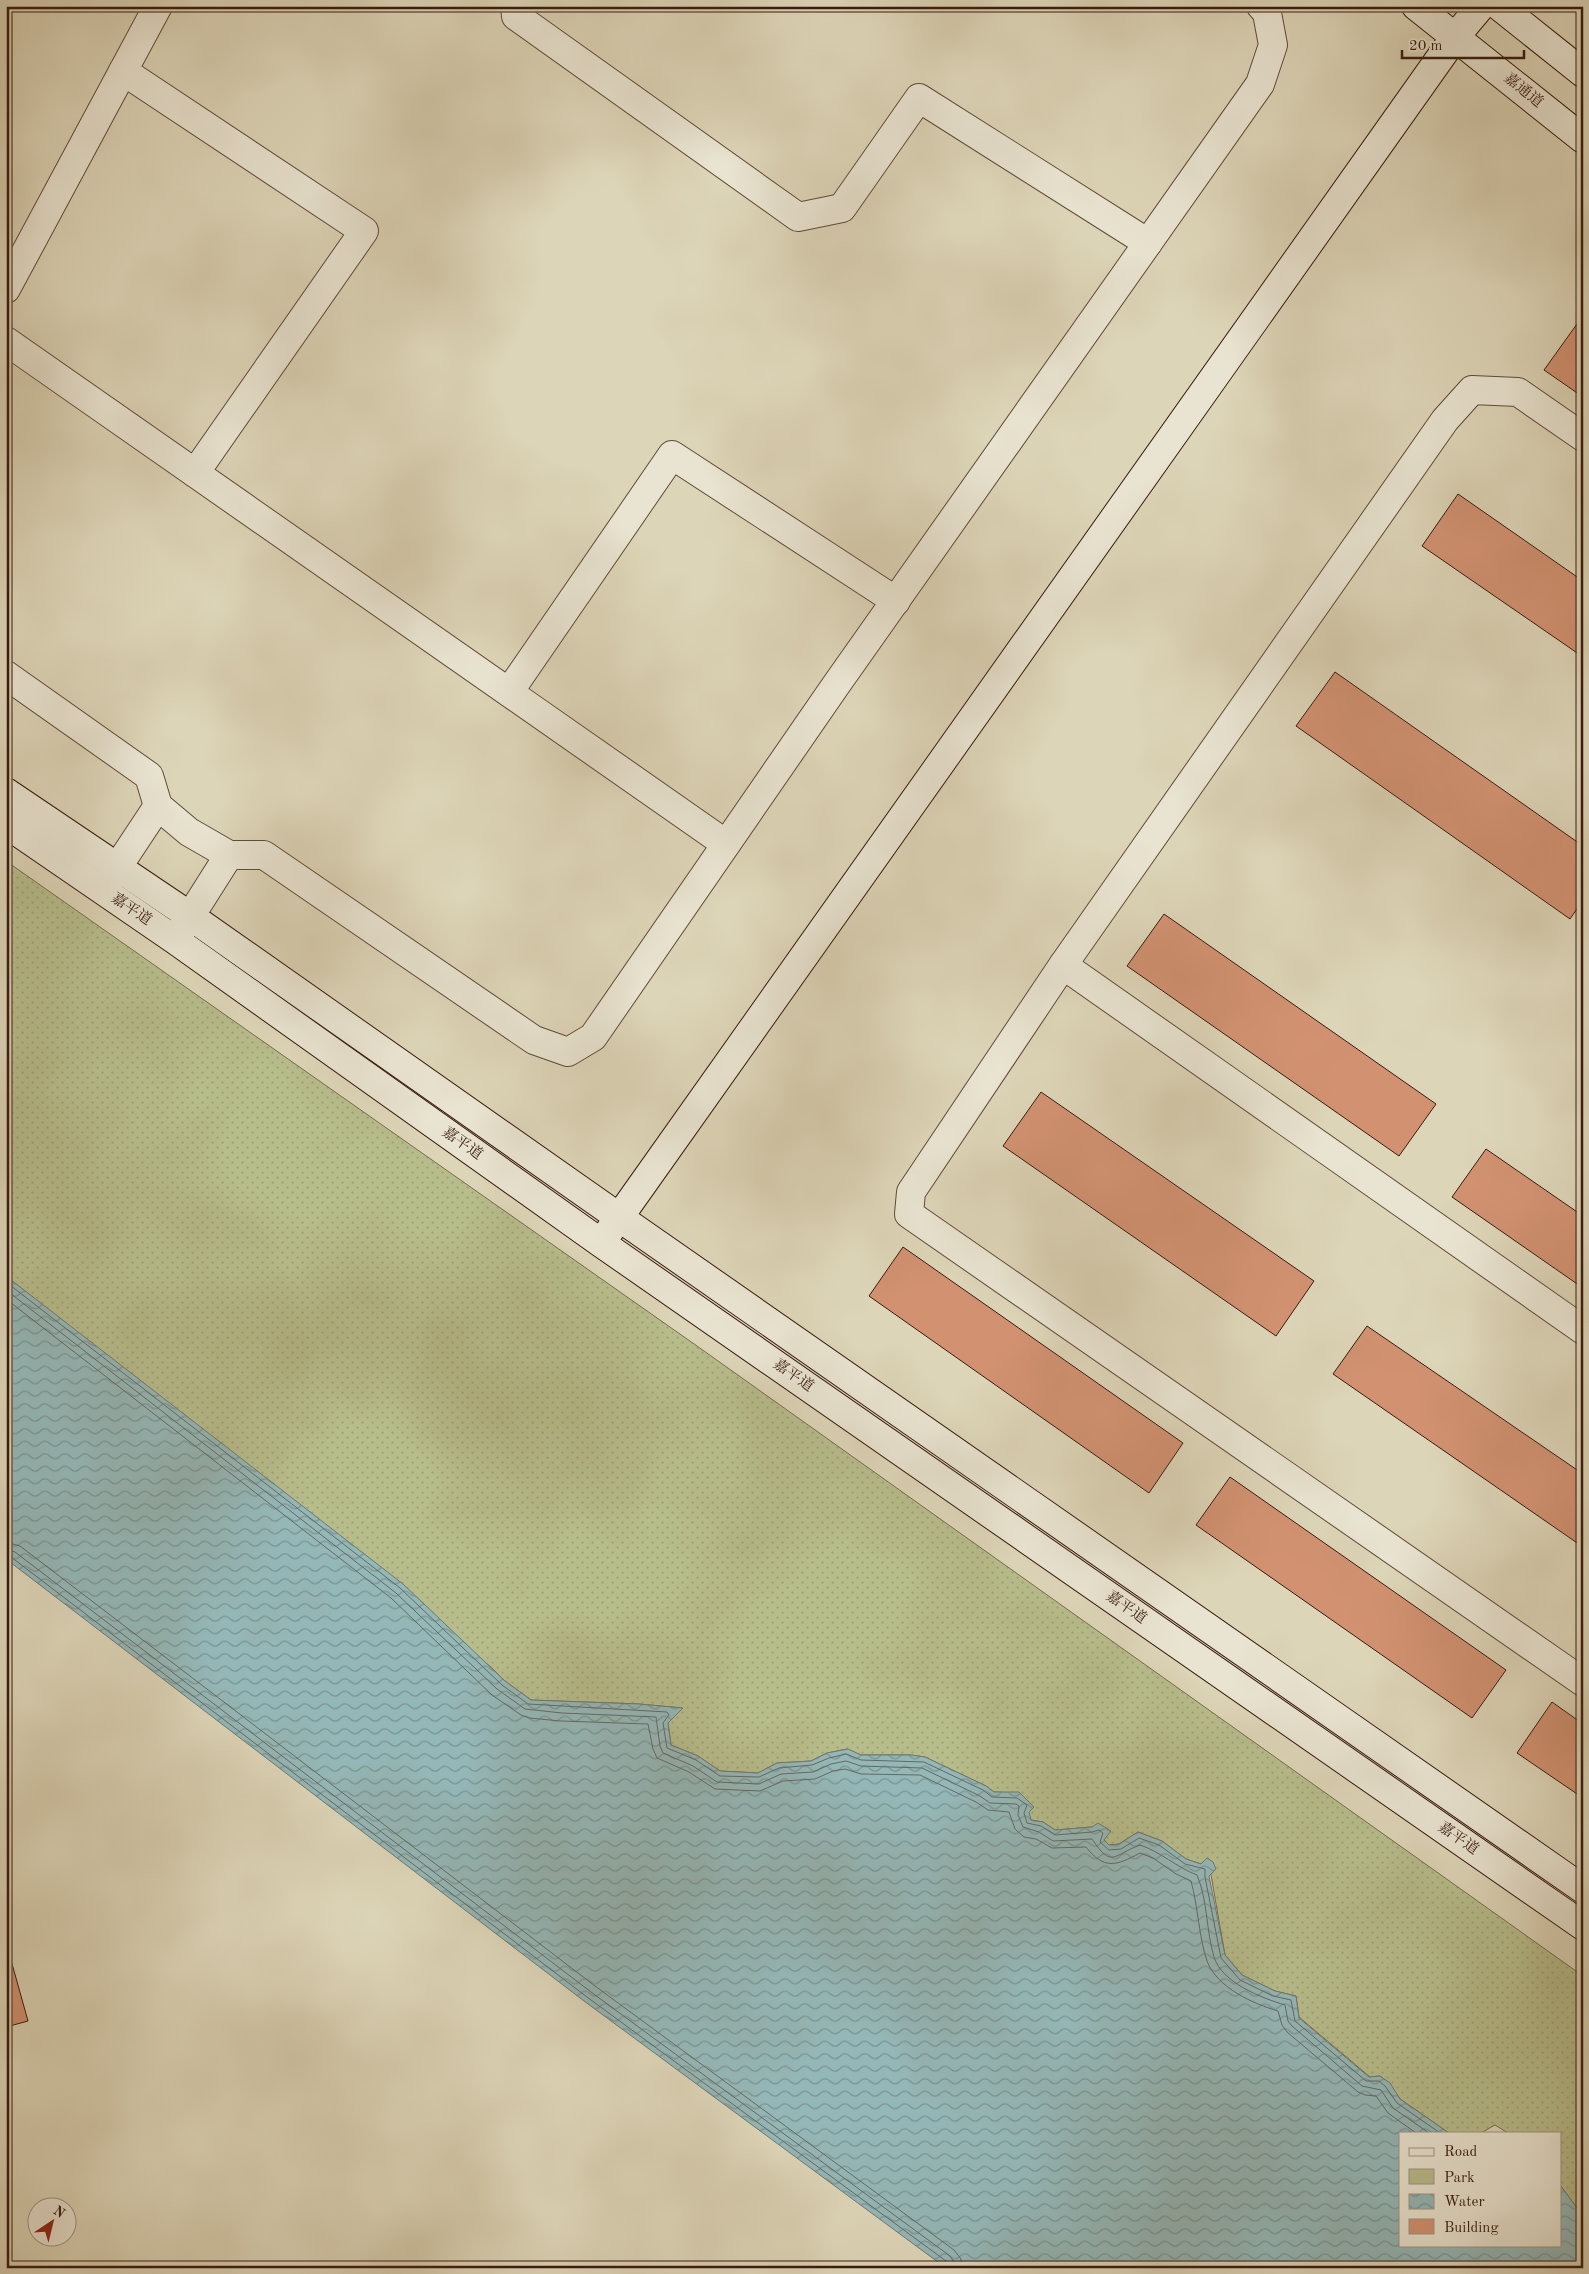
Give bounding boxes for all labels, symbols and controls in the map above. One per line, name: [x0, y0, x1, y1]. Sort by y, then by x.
scale bar: [1402, 28, 1524, 60]
text: 20 m: [1409, 39, 1443, 54]
street label: 嘉通道: [1501, 69, 1546, 111]
street label: 嘉平道: [108, 890, 155, 929]
street label: 嘉平道: [439, 1123, 486, 1163]
street label: 嘉平道: [770, 1355, 817, 1395]
street label: 嘉平道: [1103, 1587, 1150, 1627]
street label: 嘉平道: [1435, 1818, 1482, 1858]
legend: [1399, 2132, 1562, 2246]
text: Road: [1444, 2145, 1478, 2160]
text: Park: [1444, 2171, 1475, 2186]
text: Water: [1444, 2195, 1485, 2210]
north arrow: [28, 2196, 78, 2246]
text: N: [50, 2203, 68, 2221]
text: Building: [1444, 2221, 1499, 2236]

